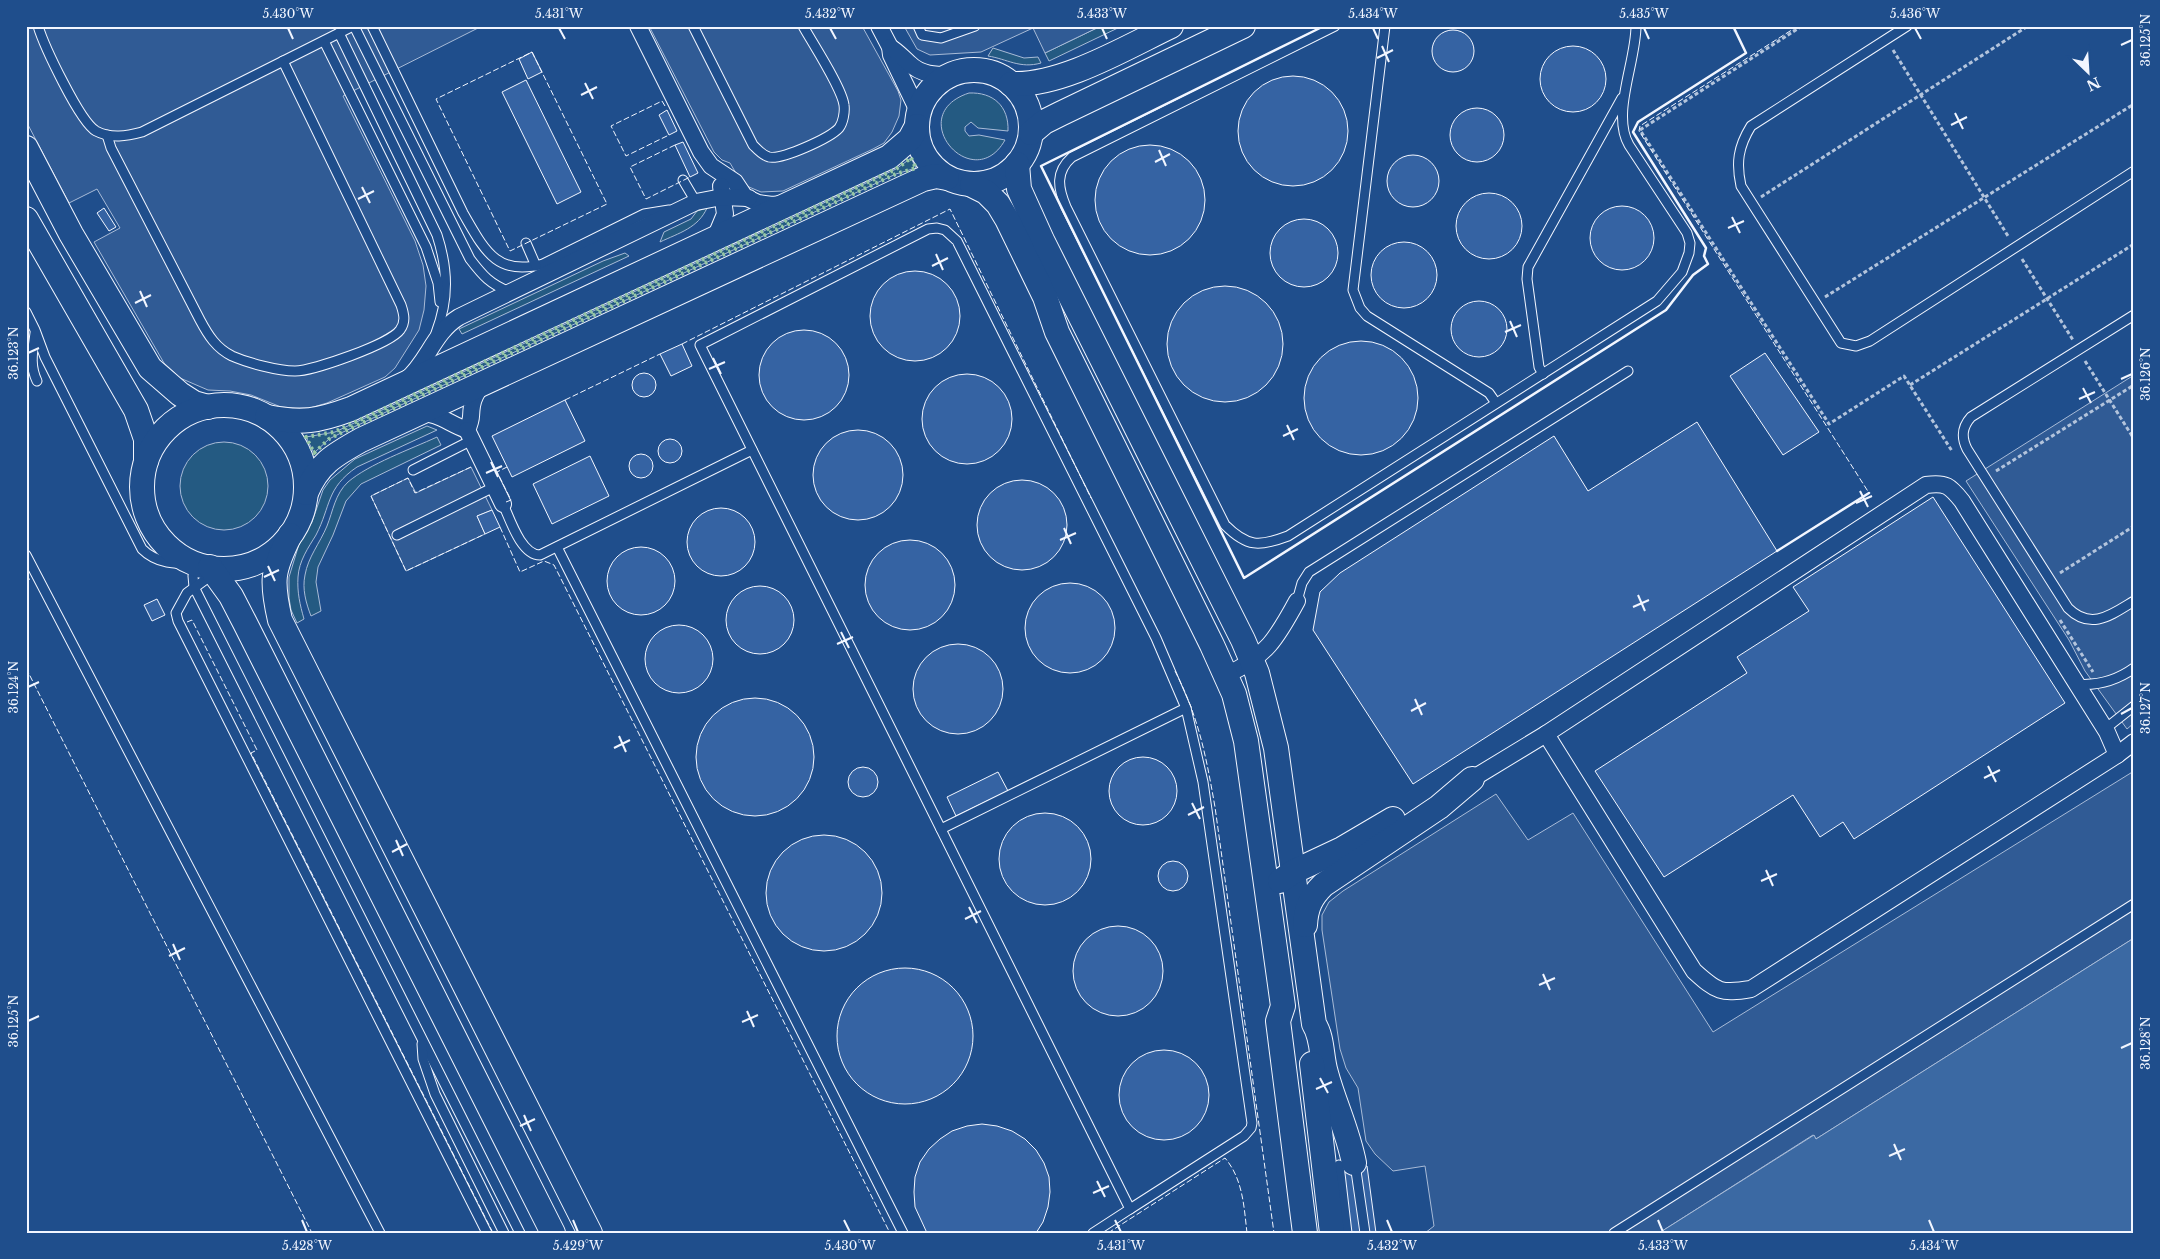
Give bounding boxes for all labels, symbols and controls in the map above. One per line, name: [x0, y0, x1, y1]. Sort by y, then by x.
text: 5.430°W: [262, 6, 314, 21]
text: 5.431°W: [535, 6, 584, 21]
text: 5.432°W: [805, 6, 856, 21]
text: 5.433°W: [1077, 6, 1128, 21]
text: 5.434°W: [1348, 6, 1399, 21]
text: 5.435°W: [1619, 6, 1670, 21]
text: 5.436°W: [1890, 6, 1941, 21]
text: 36.125°N: [2138, 13, 2153, 66]
north arrow: [2062, 48, 2112, 98]
text: N: [2084, 73, 2103, 95]
text: 36.123°N: [6, 326, 21, 380]
text: 36.126°N: [2138, 347, 2153, 401]
text: 36.124°N: [6, 660, 21, 713]
text: 36.127°N: [2138, 682, 2153, 734]
text: 36.125°N: [6, 994, 21, 1047]
text: 36.128°N: [2138, 1016, 2153, 1070]
text: 5.428°W: [282, 1238, 333, 1253]
text: 5.429°W: [553, 1238, 604, 1253]
text: 5.430°W: [824, 1238, 876, 1253]
text: 5.431°W: [1097, 1238, 1146, 1253]
text: 5.432°W: [1367, 1238, 1418, 1253]
text: 5.433°W: [1638, 1238, 1689, 1253]
text: 5.434°W: [1909, 1238, 1960, 1253]

